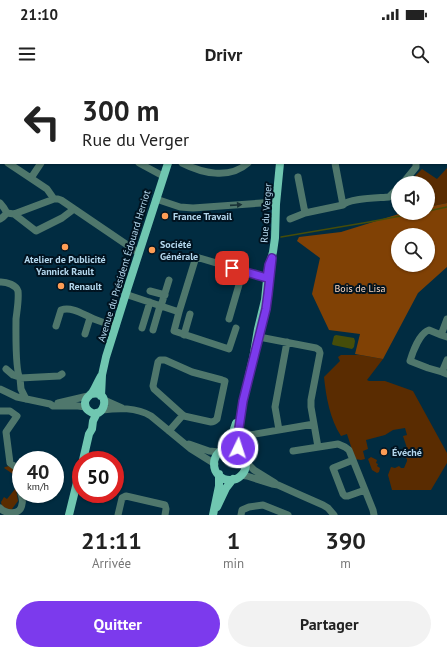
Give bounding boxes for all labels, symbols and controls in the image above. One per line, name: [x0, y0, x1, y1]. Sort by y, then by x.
text: 21:10: [20, 5, 58, 24]
icon: menu: [16, 43, 38, 65]
text: Drivr: [205, 43, 242, 66]
icon: search: [409, 43, 431, 65]
text: 300 m: [82, 92, 159, 129]
icon: left: [16, 96, 68, 148]
text: Rue du Verger: [82, 128, 189, 151]
map controls: [391, 176, 435, 272]
button: sound: [391, 176, 435, 220]
street label: Rue du Verger: [257, 182, 275, 243]
street label: Avenue du Président Édouard Herriot: [95, 188, 153, 343]
one-way arrow: [230, 201, 242, 208]
place label: France Travail: [173, 210, 232, 223]
marker: France Travail: [160, 211, 170, 221]
button: search: [391, 228, 435, 272]
place label: Société Générale: [160, 238, 198, 263]
marker: Atelier de Publicité Yannick Rault: [60, 242, 70, 252]
marker: Société Générale: [147, 245, 157, 255]
pin: [215, 251, 249, 285]
place label: Atelier de Publicité Yannick Rault: [24, 253, 106, 278]
icon: arrive: [221, 257, 243, 279]
place label: Renault: [69, 280, 102, 293]
marker: Renault: [56, 281, 66, 291]
park label: Bois de Lisa: [335, 282, 385, 295]
position arrow: [217, 427, 259, 469]
place label: Évéché: [392, 446, 422, 459]
marker: Évéché: [379, 447, 389, 457]
speed limit sign: 50: [72, 451, 124, 503]
text: 40: [27, 459, 49, 485]
text: km/h: [27, 480, 49, 493]
text: 21:11: [81, 525, 142, 556]
text: 1: [227, 525, 240, 556]
text: 390: [325, 525, 366, 556]
text: Arrivée: [92, 555, 131, 572]
text: min: [223, 555, 244, 572]
text: m: [340, 555, 351, 572]
button: Quitter: [16, 601, 220, 647]
button: Partager: [228, 601, 431, 647]

